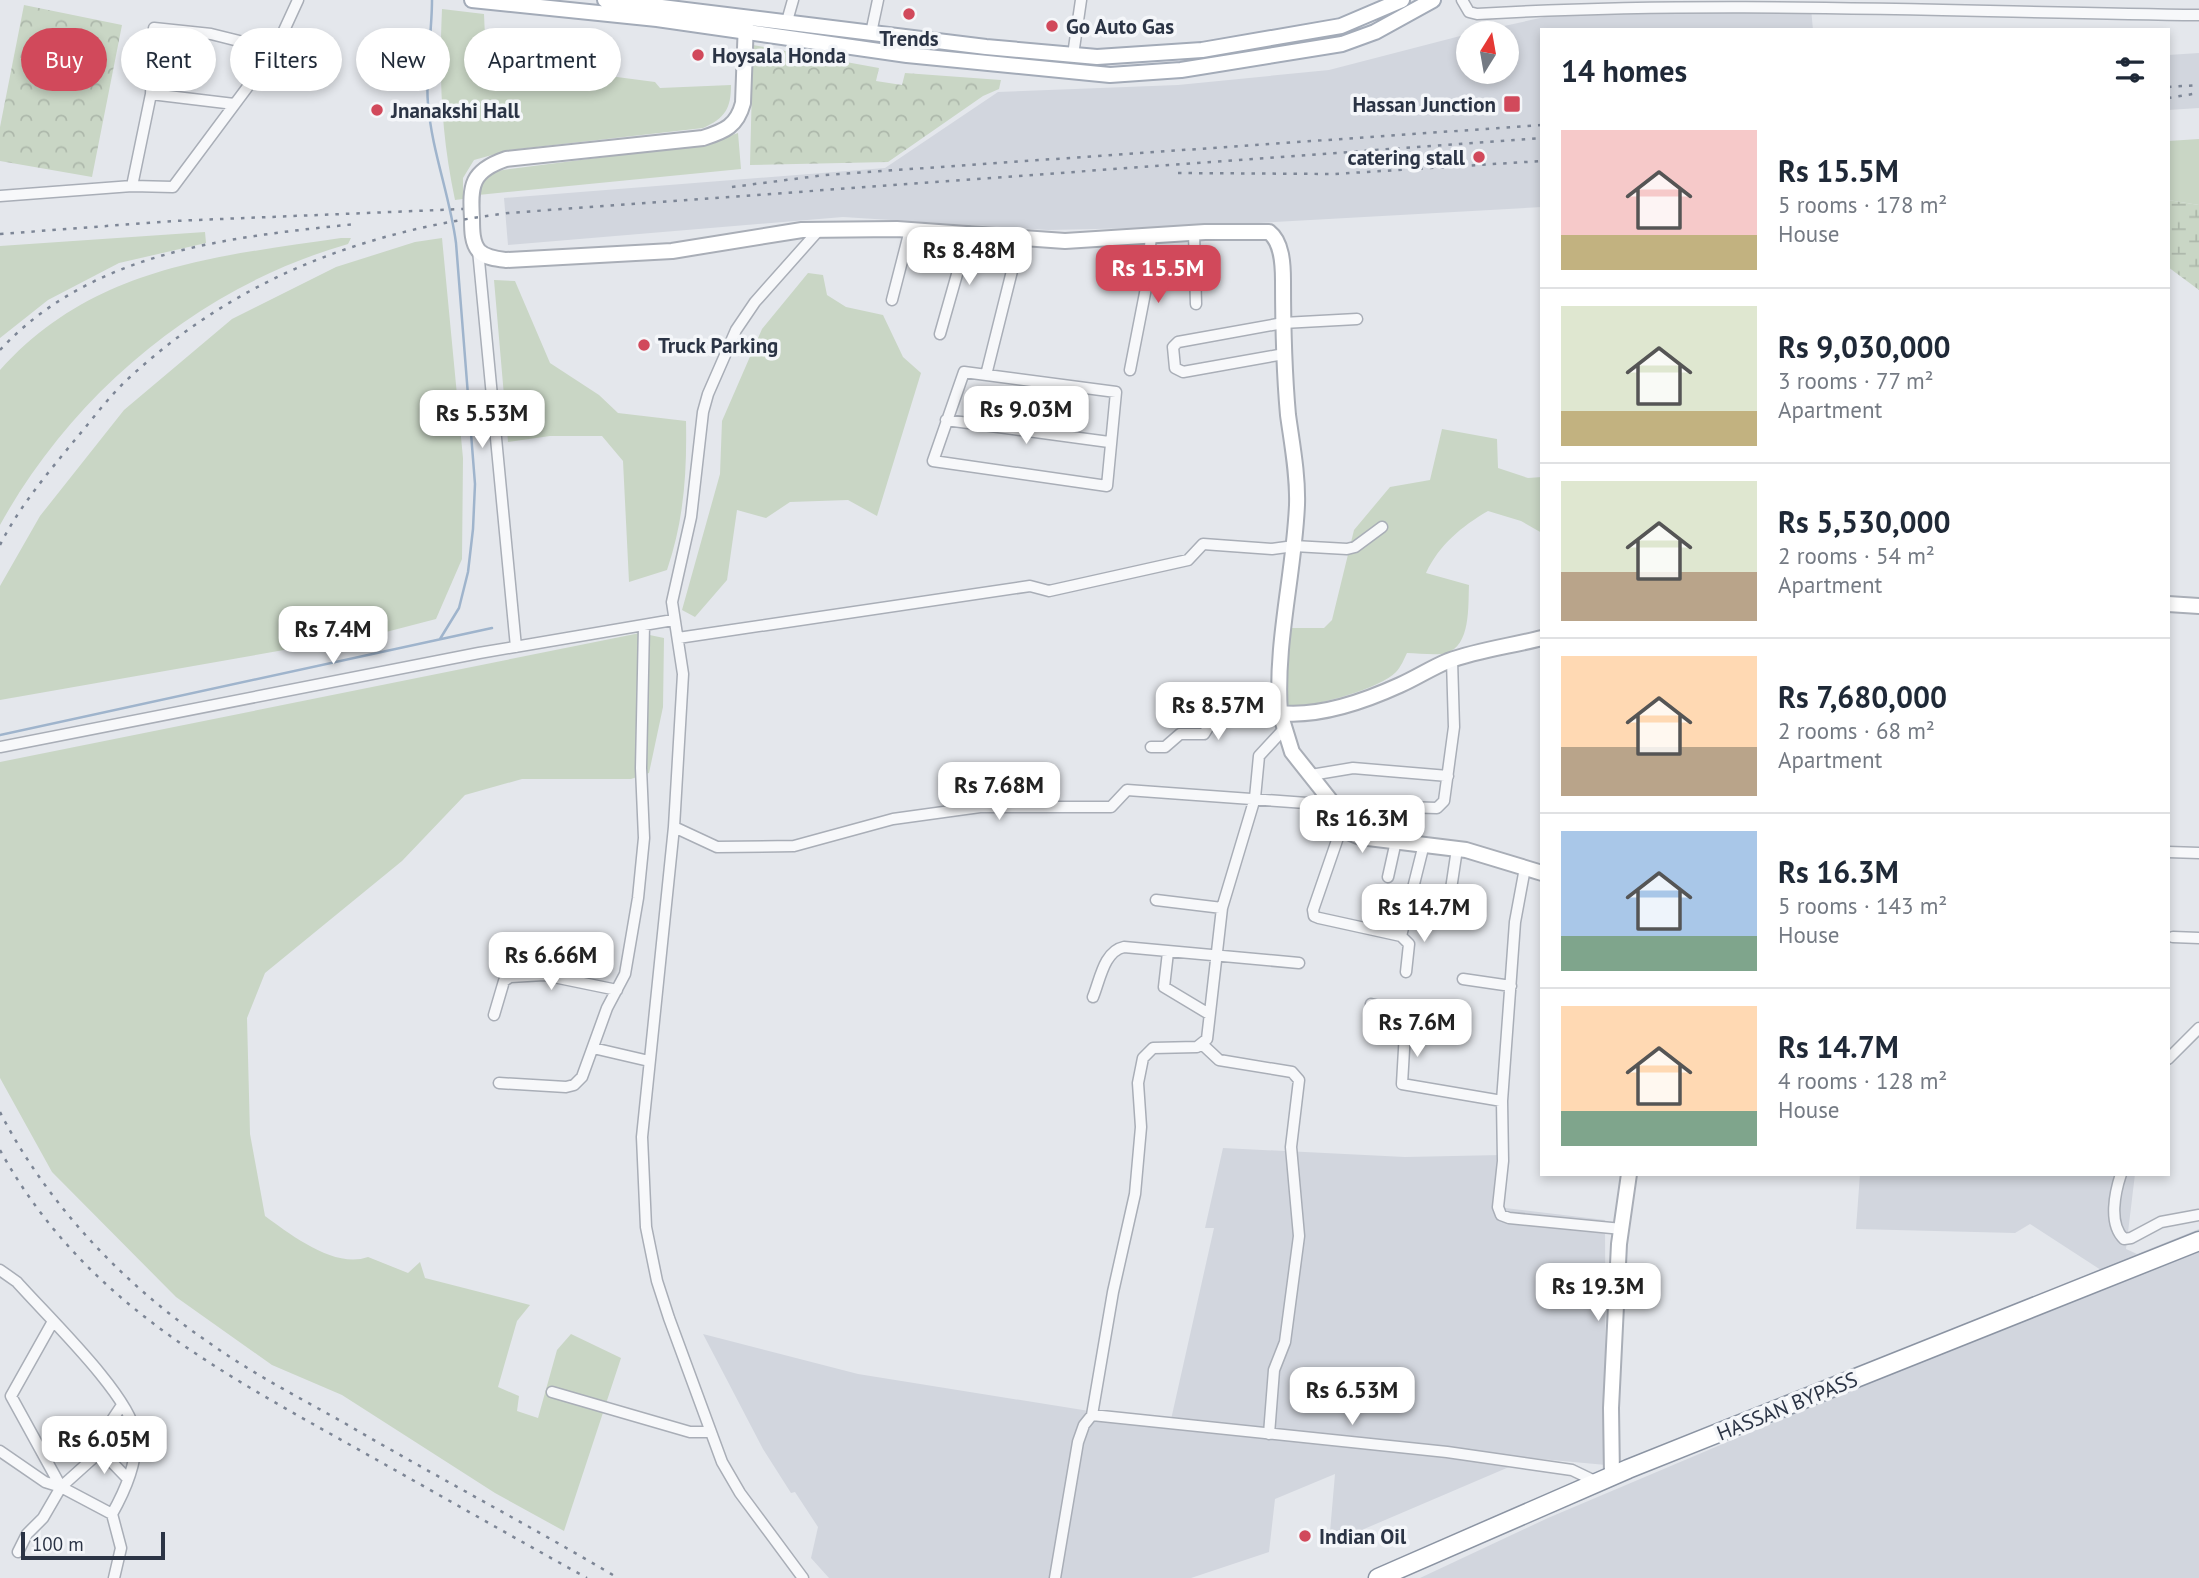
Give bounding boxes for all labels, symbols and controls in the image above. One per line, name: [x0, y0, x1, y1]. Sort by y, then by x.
marker: Trends: [901, 6, 917, 22]
place label: Go Auto Gas: [1066, 13, 1174, 40]
marker: Go Auto Gas: [1044, 18, 1060, 34]
north arrow: [1456, 21, 1519, 84]
map controls: [1456, 21, 1519, 84]
place label: Trends: [879, 25, 939, 52]
chip: Buy: [21, 28, 107, 91]
chip: Rent: [121, 28, 216, 91]
chip: Filters: [230, 28, 342, 91]
chip: New: [356, 28, 450, 91]
chip: Apartment: [464, 28, 621, 91]
place label: Hoysala Honda: [712, 42, 846, 69]
marker: Hoysala Honda: [690, 47, 706, 63]
text: 14 homes: [1561, 51, 1687, 90]
icon: filters: [2111, 51, 2149, 89]
place label: Hassan Junction: [1352, 91, 1496, 118]
marker: Hassan Junction: [1502, 94, 1522, 114]
place label: Jnanakshi Hall: [390, 97, 521, 124]
marker: Jnanakshi Hall: [369, 102, 385, 118]
place label: catering stall: [1348, 144, 1466, 171]
marker: catering stall: [1471, 149, 1487, 165]
text: Rs 15.5M: [1778, 151, 1899, 190]
icon: home: [1617, 158, 1701, 242]
text: 5 rooms · 178 m²: [1778, 190, 1947, 219]
text: House: [1778, 219, 1840, 248]
pin: Rs 8.48M: [897, 228, 1041, 287]
text: Rs 8.48M: [923, 235, 1015, 264]
pin: Rs 15.5M: [1086, 246, 1230, 305]
text: Rs 15.5M: [1112, 253, 1204, 282]
text: Rs 9,030,000: [1778, 327, 1951, 366]
place label: Truck Parking: [658, 332, 778, 359]
icon: home: [1617, 334, 1701, 418]
marker: Truck Parking: [636, 337, 652, 353]
text: 3 rooms · 77 m²: [1778, 366, 1934, 395]
pin: Rs 9.03M: [954, 386, 1098, 446]
pin: Rs 5.53M: [410, 391, 554, 450]
text: Rs 9.03M: [980, 394, 1072, 423]
text: Apartment: [1778, 395, 1882, 424]
text: Rs 5.53M: [436, 398, 528, 427]
text: Rs 5,530,000: [1778, 502, 1951, 541]
icon: home: [1617, 509, 1701, 593]
text: 2 rooms · 54 m²: [1778, 541, 1935, 570]
text: Apartment: [1778, 570, 1882, 599]
pin: Rs 7.4M: [268, 606, 398, 666]
text: Rs 7.4M: [295, 614, 371, 643]
text: Rs 7,680,000: [1778, 677, 1947, 716]
pin: Rs 8.57M: [1146, 682, 1290, 742]
icon: home: [1617, 684, 1701, 768]
text: Rs 8.57M: [1172, 690, 1264, 719]
text: 2 rooms · 68 m²: [1778, 716, 1935, 745]
text: Apartment: [1778, 745, 1882, 774]
pin: Rs 7.68M: [927, 762, 1071, 822]
text: Rs 7.68M: [954, 770, 1044, 799]
pin: Rs 16.3M: [1290, 796, 1434, 855]
text: Rs 16.3M: [1316, 803, 1408, 832]
text: Rs 16.3M: [1778, 852, 1899, 891]
icon: home: [1617, 859, 1701, 943]
pin: Rs 14.7M: [1352, 884, 1496, 944]
text: 5 rooms · 143 m²: [1778, 891, 1947, 920]
text: Rs 14.7M: [1378, 892, 1470, 921]
text: House: [1778, 920, 1840, 949]
pin: Rs 6.66M: [479, 932, 623, 992]
text: Rs 6.66M: [505, 940, 597, 969]
pin: Rs 7.6M: [1352, 1000, 1482, 1059]
text: Rs 7.6M: [1379, 1007, 1455, 1036]
text: Rs 14.7M: [1778, 1027, 1899, 1066]
icon: home: [1617, 1034, 1701, 1118]
text: 4 rooms · 128 m²: [1778, 1066, 1947, 1095]
text: House: [1778, 1095, 1840, 1124]
pin: Rs 19.3M: [1526, 1264, 1670, 1323]
text: Rs 19.3M: [1552, 1271, 1644, 1300]
street label: HASSAN BYPASS: [1713, 1365, 1861, 1447]
pin: Rs 6.53M: [1280, 1368, 1424, 1427]
text: Rs 6.53M: [1306, 1375, 1398, 1404]
pin: Rs 6.05M: [32, 1416, 176, 1476]
text: Rs 6.05M: [58, 1424, 150, 1453]
place label: Indian Oil: [1319, 1523, 1407, 1550]
marker: Indian Oil: [1297, 1528, 1313, 1544]
scale bar: [21, 1529, 164, 1561]
text: 100 m: [32, 1532, 84, 1556]

